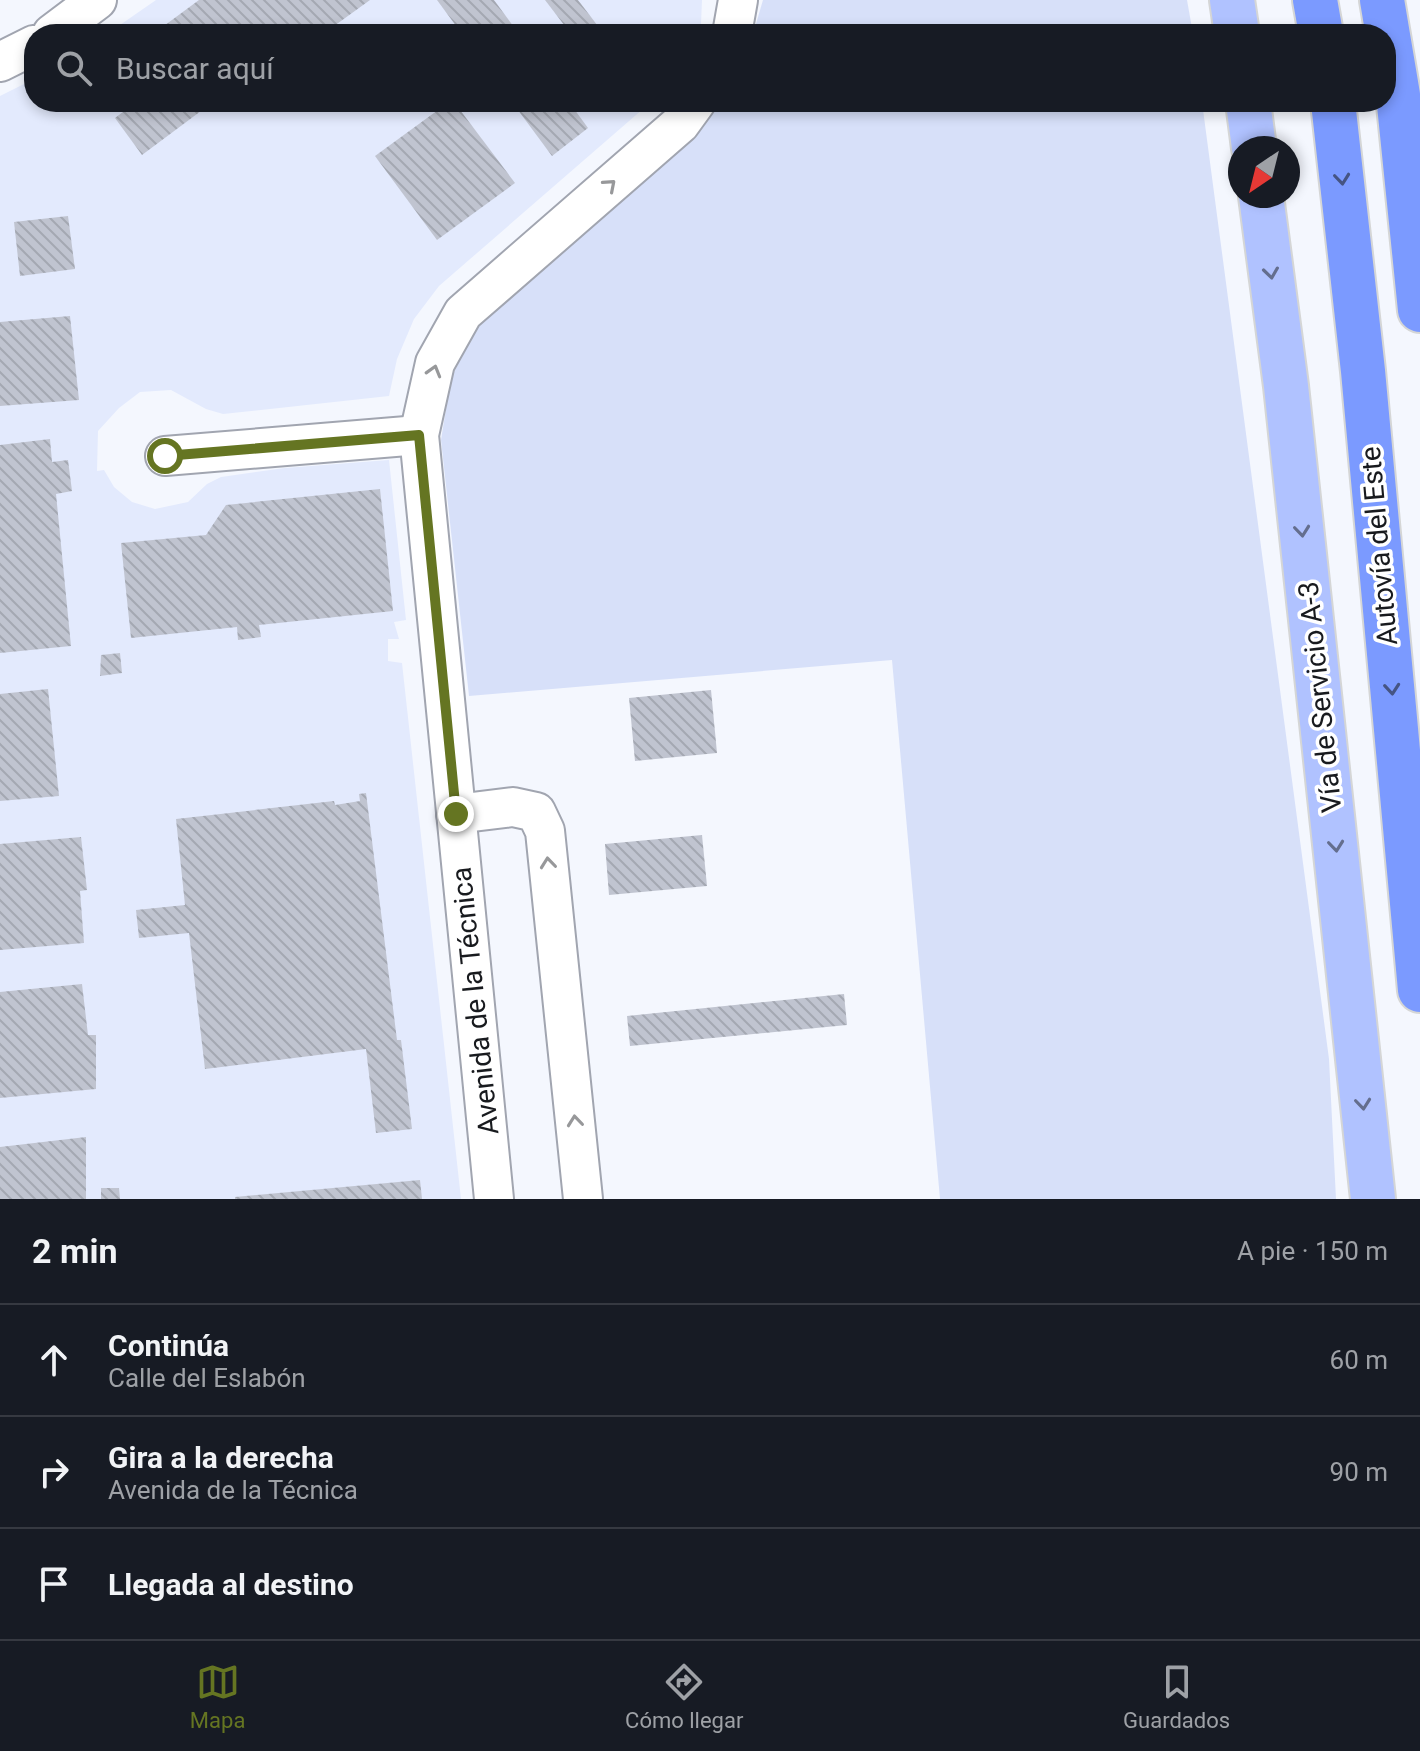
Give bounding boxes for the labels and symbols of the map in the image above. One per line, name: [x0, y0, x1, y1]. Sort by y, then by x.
north arrow: [1228, 136, 1300, 208]
one-way arrow: [1333, 173, 1350, 186]
one-way arrow: [601, 180, 616, 195]
one-way arrow: [1262, 266, 1279, 280]
one-way arrow: [425, 364, 441, 378]
route start: [147, 438, 183, 474]
street label: Autovía del Este: [1354, 445, 1404, 647]
one-way arrow: [1293, 525, 1310, 538]
street label: Vía de Servicio A-3: [1291, 580, 1349, 814]
one-way arrow: [1384, 683, 1401, 696]
route end: [438, 796, 474, 832]
one-way arrow: [1327, 840, 1344, 853]
one-way arrow: [540, 856, 557, 869]
street label: Avenida de la Técnica: [445, 865, 505, 1137]
one-way arrow: [1355, 1098, 1372, 1111]
one-way arrow: [566, 1114, 583, 1127]

